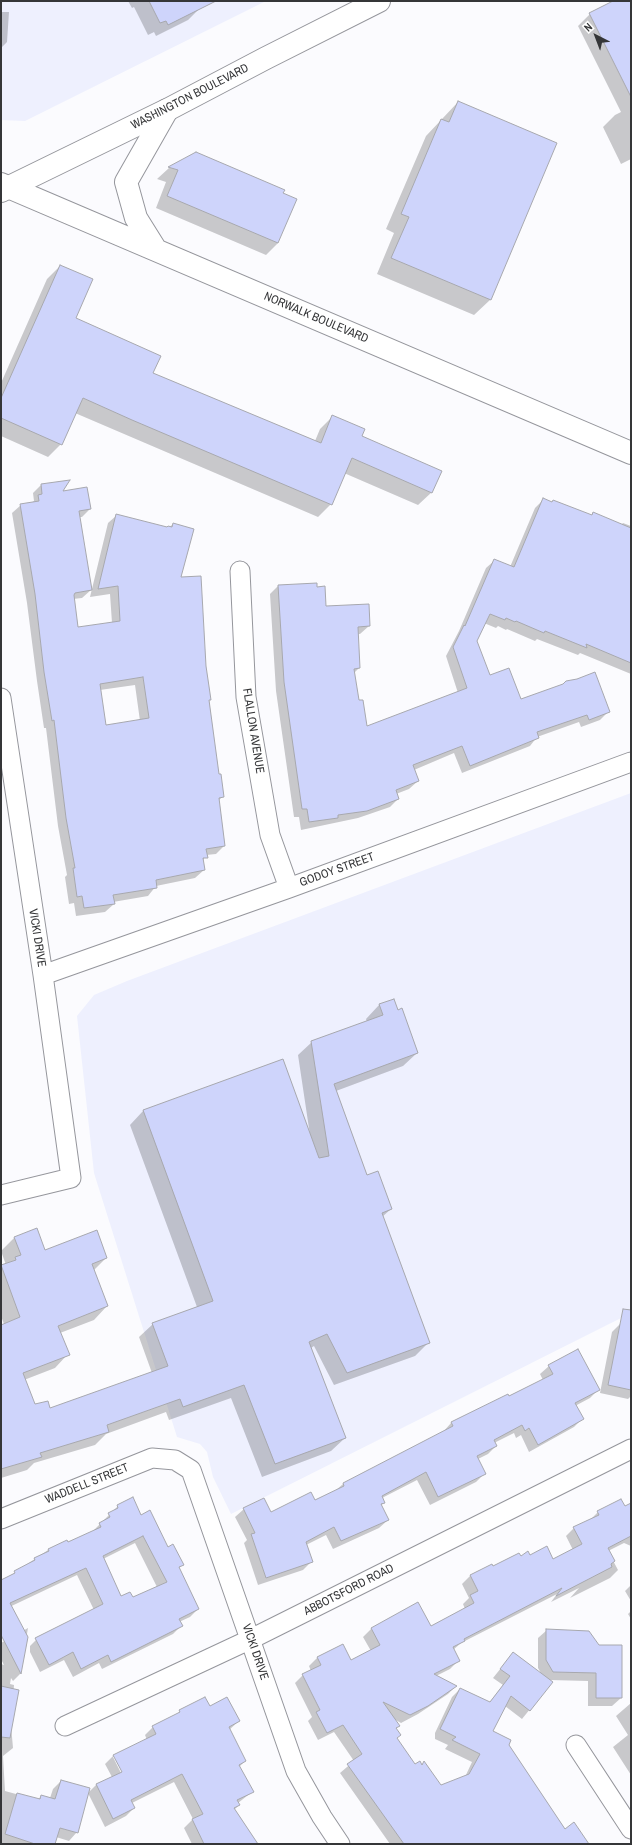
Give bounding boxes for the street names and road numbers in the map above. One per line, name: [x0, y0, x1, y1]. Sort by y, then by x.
street label: WASHINGTON BOULEVARD: [129, 61, 251, 133]
street label: NORWALK BOULEVARD: [262, 290, 370, 346]
street label: FLALLON AVENUE: [239, 687, 267, 775]
street label: GODOY STREET: [298, 850, 376, 890]
street label: VICKI DRIVE: [25, 908, 49, 968]
street label: WADDELL STREET: [43, 1461, 131, 1507]
street label: ABBOTSFORD ROAD: [302, 1561, 396, 1619]
street label: VICKI DRIVE: [239, 1622, 271, 1682]

